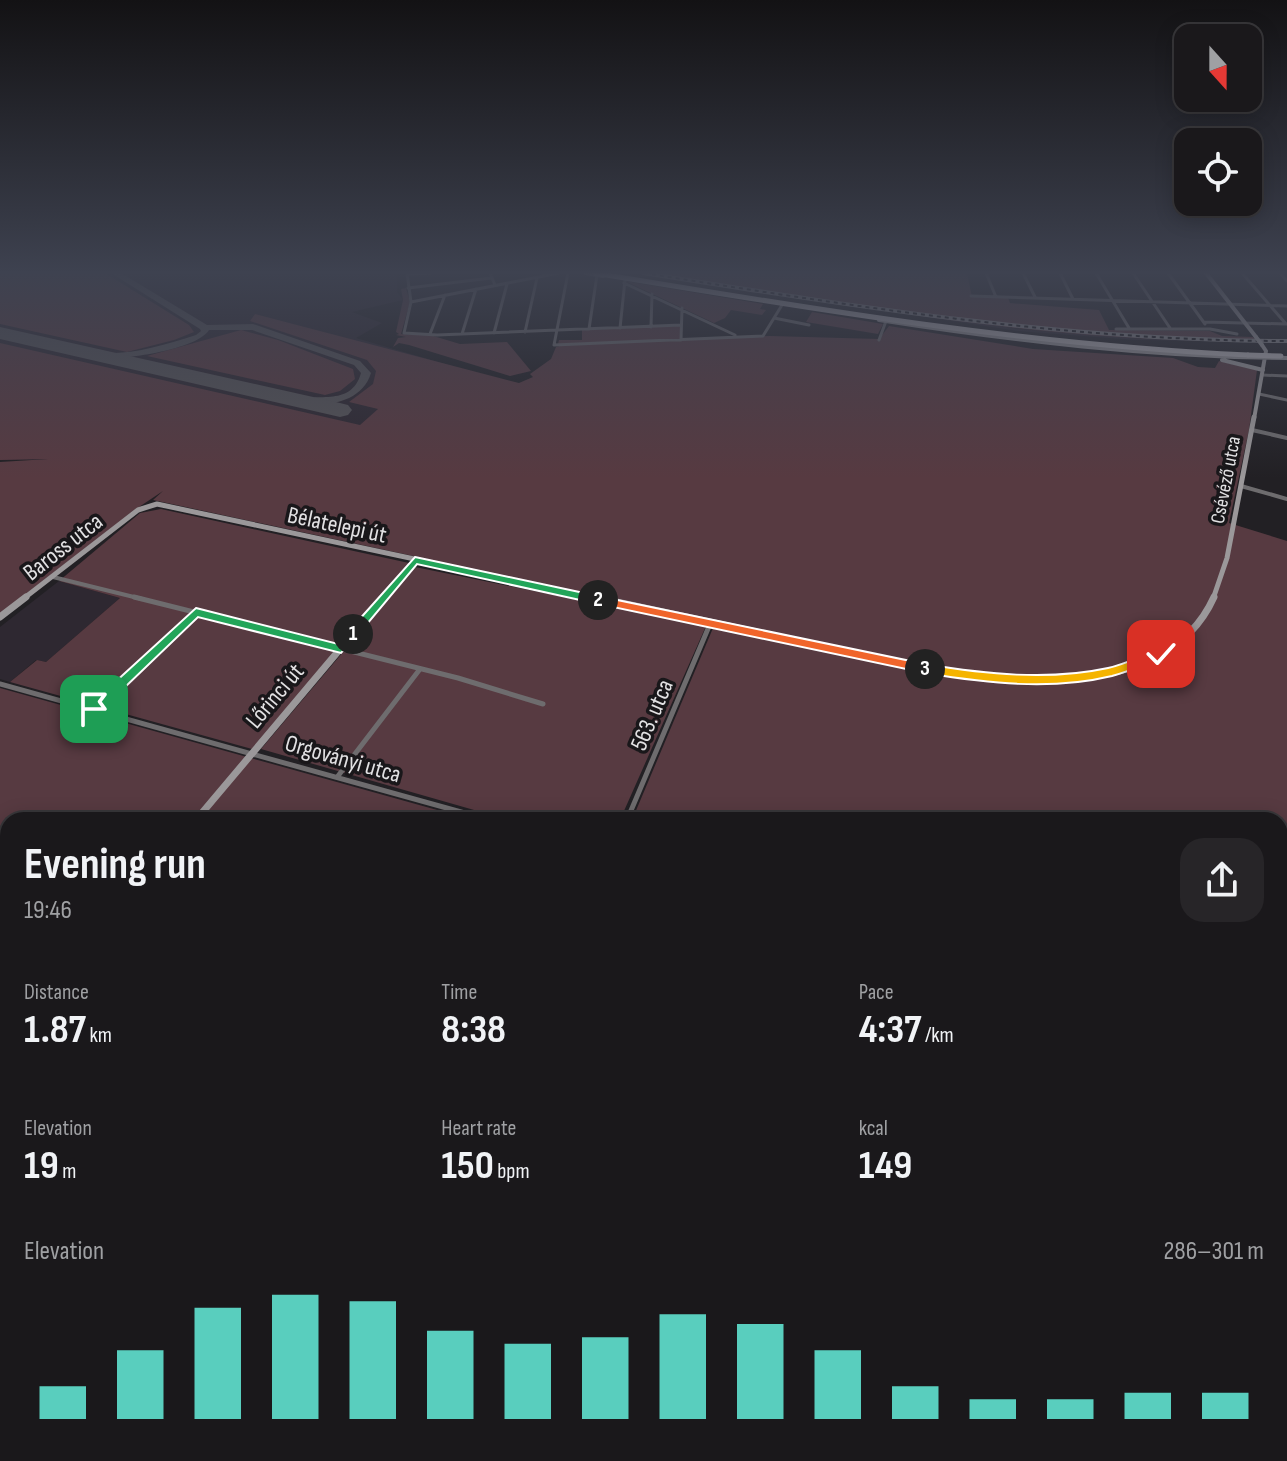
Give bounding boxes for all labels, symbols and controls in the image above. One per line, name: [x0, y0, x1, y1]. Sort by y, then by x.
north arrow: [1174, 24, 1262, 112]
map controls: [1174, 24, 1262, 216]
button: locate: [1174, 128, 1262, 216]
street label: Csévéző utca: [1206, 434, 1246, 526]
street label: Bélatelepi út: [285, 500, 389, 550]
street label: Baross utca: [17, 507, 109, 587]
pin: 2: [578, 580, 618, 620]
text: 2: [593, 586, 603, 613]
pin: 1: [333, 614, 373, 654]
text: 1: [349, 620, 357, 647]
pin: [1127, 620, 1195, 688]
icon: check: [1139, 632, 1183, 676]
pin: 3: [905, 649, 945, 689]
text: 3: [920, 655, 930, 682]
street label: Lőrinci út: [240, 658, 310, 734]
pin: [60, 675, 128, 743]
street label: 563. utca: [624, 675, 680, 755]
icon: arrive: [72, 687, 116, 731]
street label: Orgoványi utca: [282, 729, 404, 789]
text: Evening run: [24, 838, 206, 891]
button: share: [1180, 838, 1264, 922]
text: 19:46: [24, 895, 72, 926]
text: Distance: [24, 979, 89, 1006]
text: Time: [441, 979, 477, 1006]
text: Pace: [859, 979, 894, 1006]
text: 1.87: [24, 1006, 86, 1054]
text: 8:38: [441, 1006, 506, 1054]
text: 4:37: [859, 1006, 922, 1054]
text: km: [86, 1022, 112, 1049]
text: /km: [922, 1022, 954, 1049]
text: Elevation: [24, 1115, 92, 1142]
text: Heart rate: [441, 1115, 516, 1142]
text: kcal: [859, 1115, 888, 1142]
text: 19: [24, 1142, 59, 1190]
text: 150: [441, 1142, 494, 1190]
text: 149: [859, 1142, 912, 1190]
text: m: [59, 1158, 76, 1185]
text: bpm: [494, 1158, 530, 1185]
text: Elevation: [24, 1236, 104, 1267]
text: 286–301 m: [1164, 1236, 1264, 1267]

